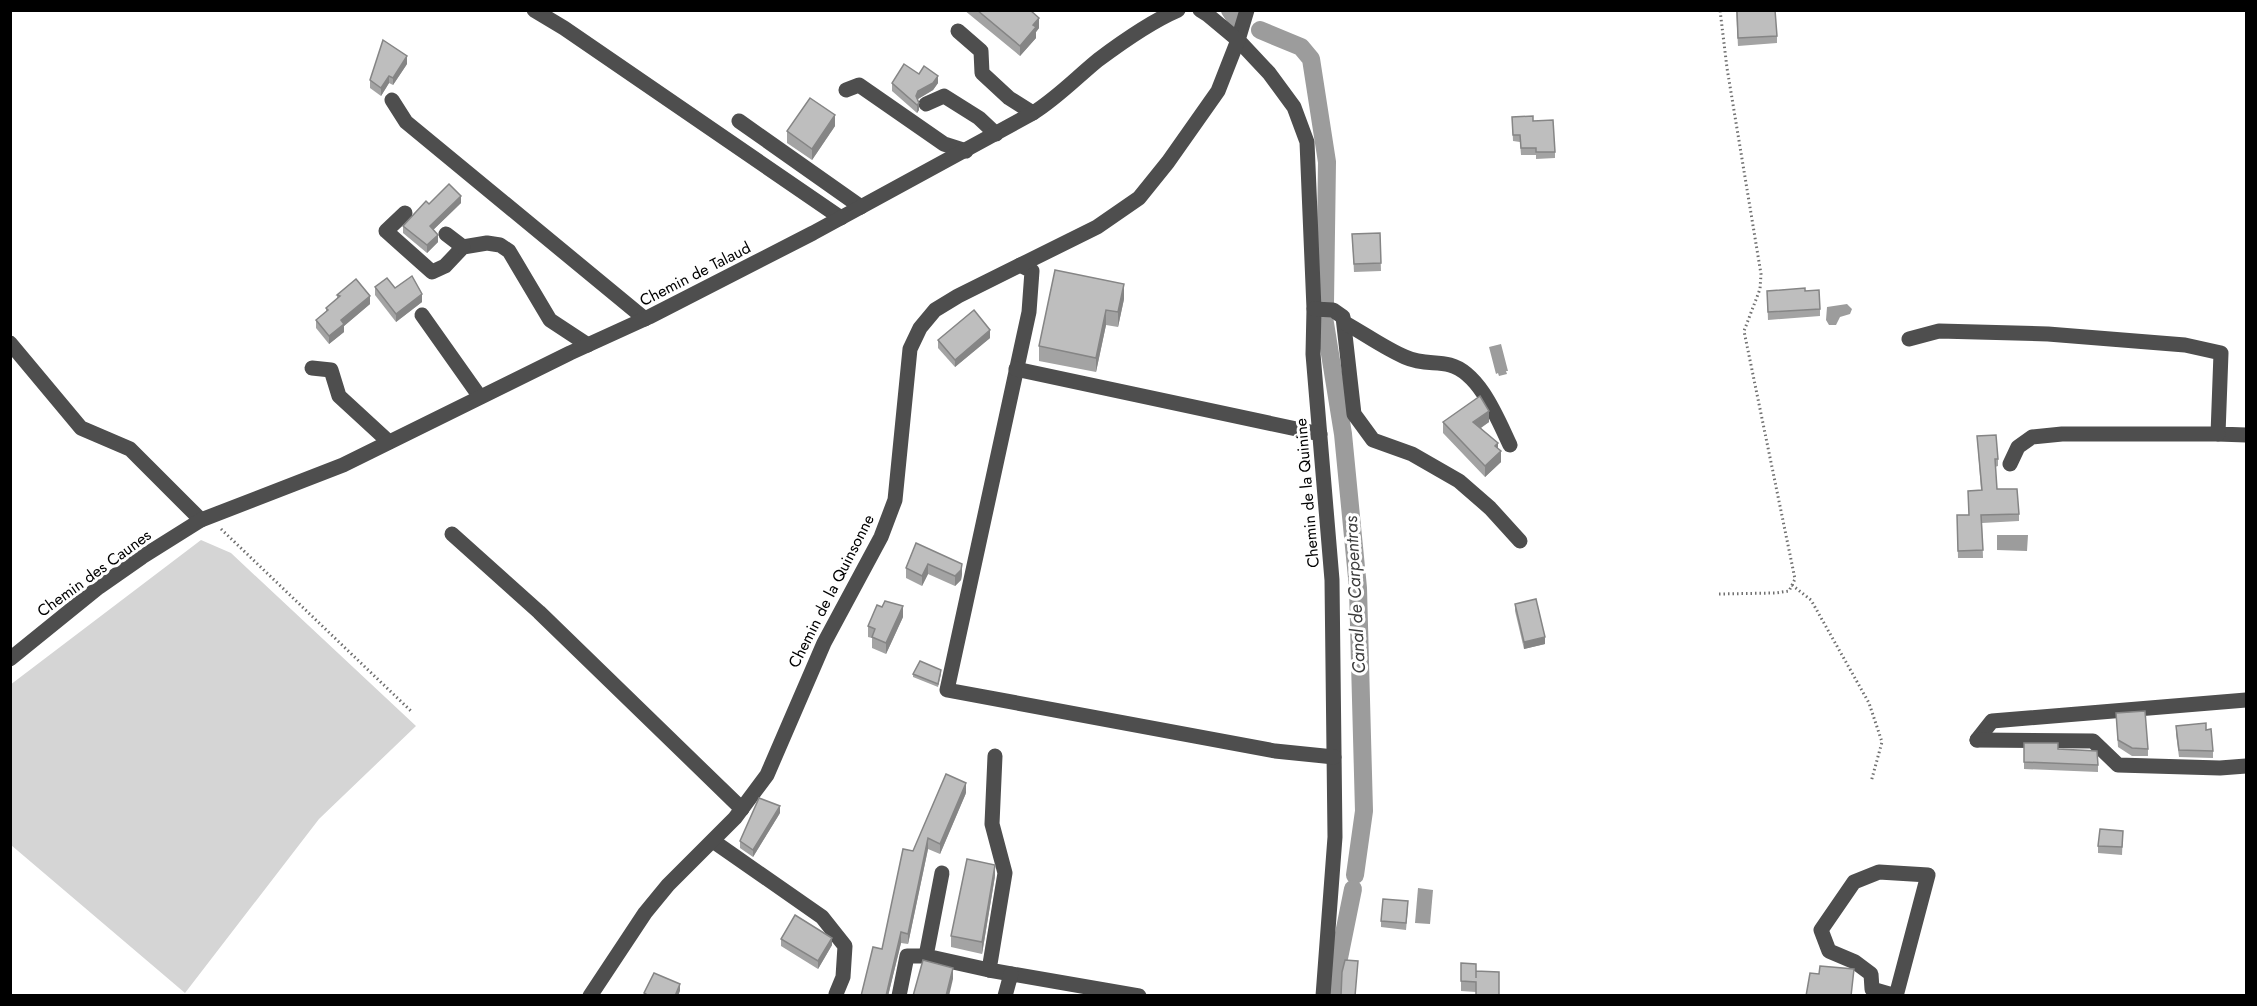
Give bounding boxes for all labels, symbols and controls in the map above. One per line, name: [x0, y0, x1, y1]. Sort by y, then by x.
street label: Chemin de Talaud: [635, 236, 755, 312]
street label: Chemin de la Quinine: [1289, 417, 1325, 569]
street label: Chemin de la Quinsonne: [782, 510, 880, 672]
water label: Canal de Carpentras: [1338, 514, 1372, 675]
street label: Chemin des Caunes: [32, 524, 156, 622]

